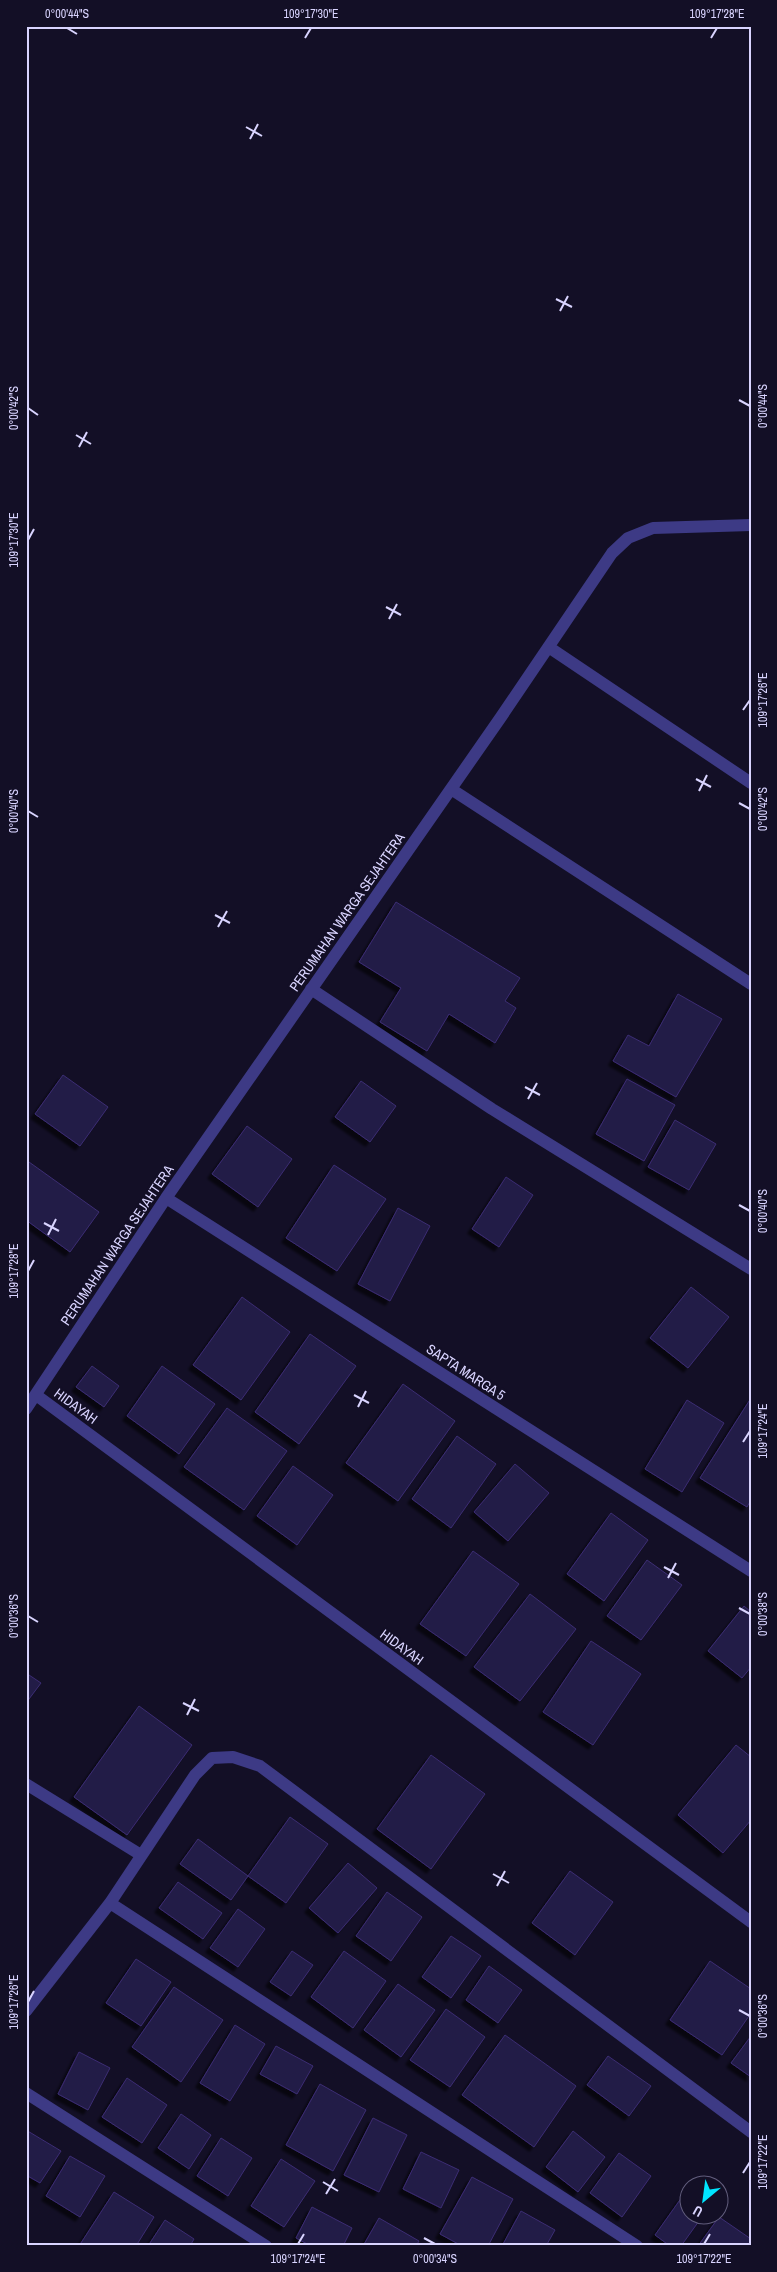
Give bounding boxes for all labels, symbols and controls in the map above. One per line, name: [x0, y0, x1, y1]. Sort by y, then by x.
text: 0°00'44"S: [45, 6, 89, 22]
text: 109°17'30"E: [283, 6, 339, 22]
text: 109°17'28"E: [689, 6, 745, 22]
text: 0°00'44"S: [755, 384, 771, 428]
text: 0°00'42"S: [6, 386, 22, 430]
text: 109°17'30"E: [6, 512, 22, 568]
text: 109°17'26"E: [755, 672, 771, 728]
text: 0°00'42"S: [755, 787, 771, 831]
text: 0°00'40"S: [6, 789, 22, 833]
street label: PERUMAHAN WARGA SEJAHTERA: [285, 829, 409, 995]
street label: PERUMAHAN WARGA SEJAHTERA: [57, 1161, 178, 1329]
text: 0°00'40"S: [755, 1189, 771, 1233]
text: 109°17'28"E: [6, 1243, 22, 1299]
street label: SAPTA MARGA 5: [423, 1340, 509, 1404]
street label: HIDAYAH: [51, 1384, 101, 1428]
text: 109°17'24"E: [755, 1403, 771, 1459]
text: 0°00'38"S: [755, 1592, 771, 1636]
text: 0°00'36"S: [6, 1594, 22, 1638]
street label: HIDAYAH: [377, 1625, 427, 1669]
text: 109°17'26"E: [6, 1974, 22, 2030]
text: 0°00'36"S: [755, 1994, 771, 2038]
text: 109°17'22"E: [755, 2134, 771, 2190]
north arrow: [680, 2174, 730, 2224]
text: U: [690, 2201, 706, 2221]
text: 109°17'24"E: [270, 2251, 326, 2267]
text: 0°00'34"S: [413, 2251, 457, 2267]
text: 109°17'22"E: [676, 2251, 732, 2267]

